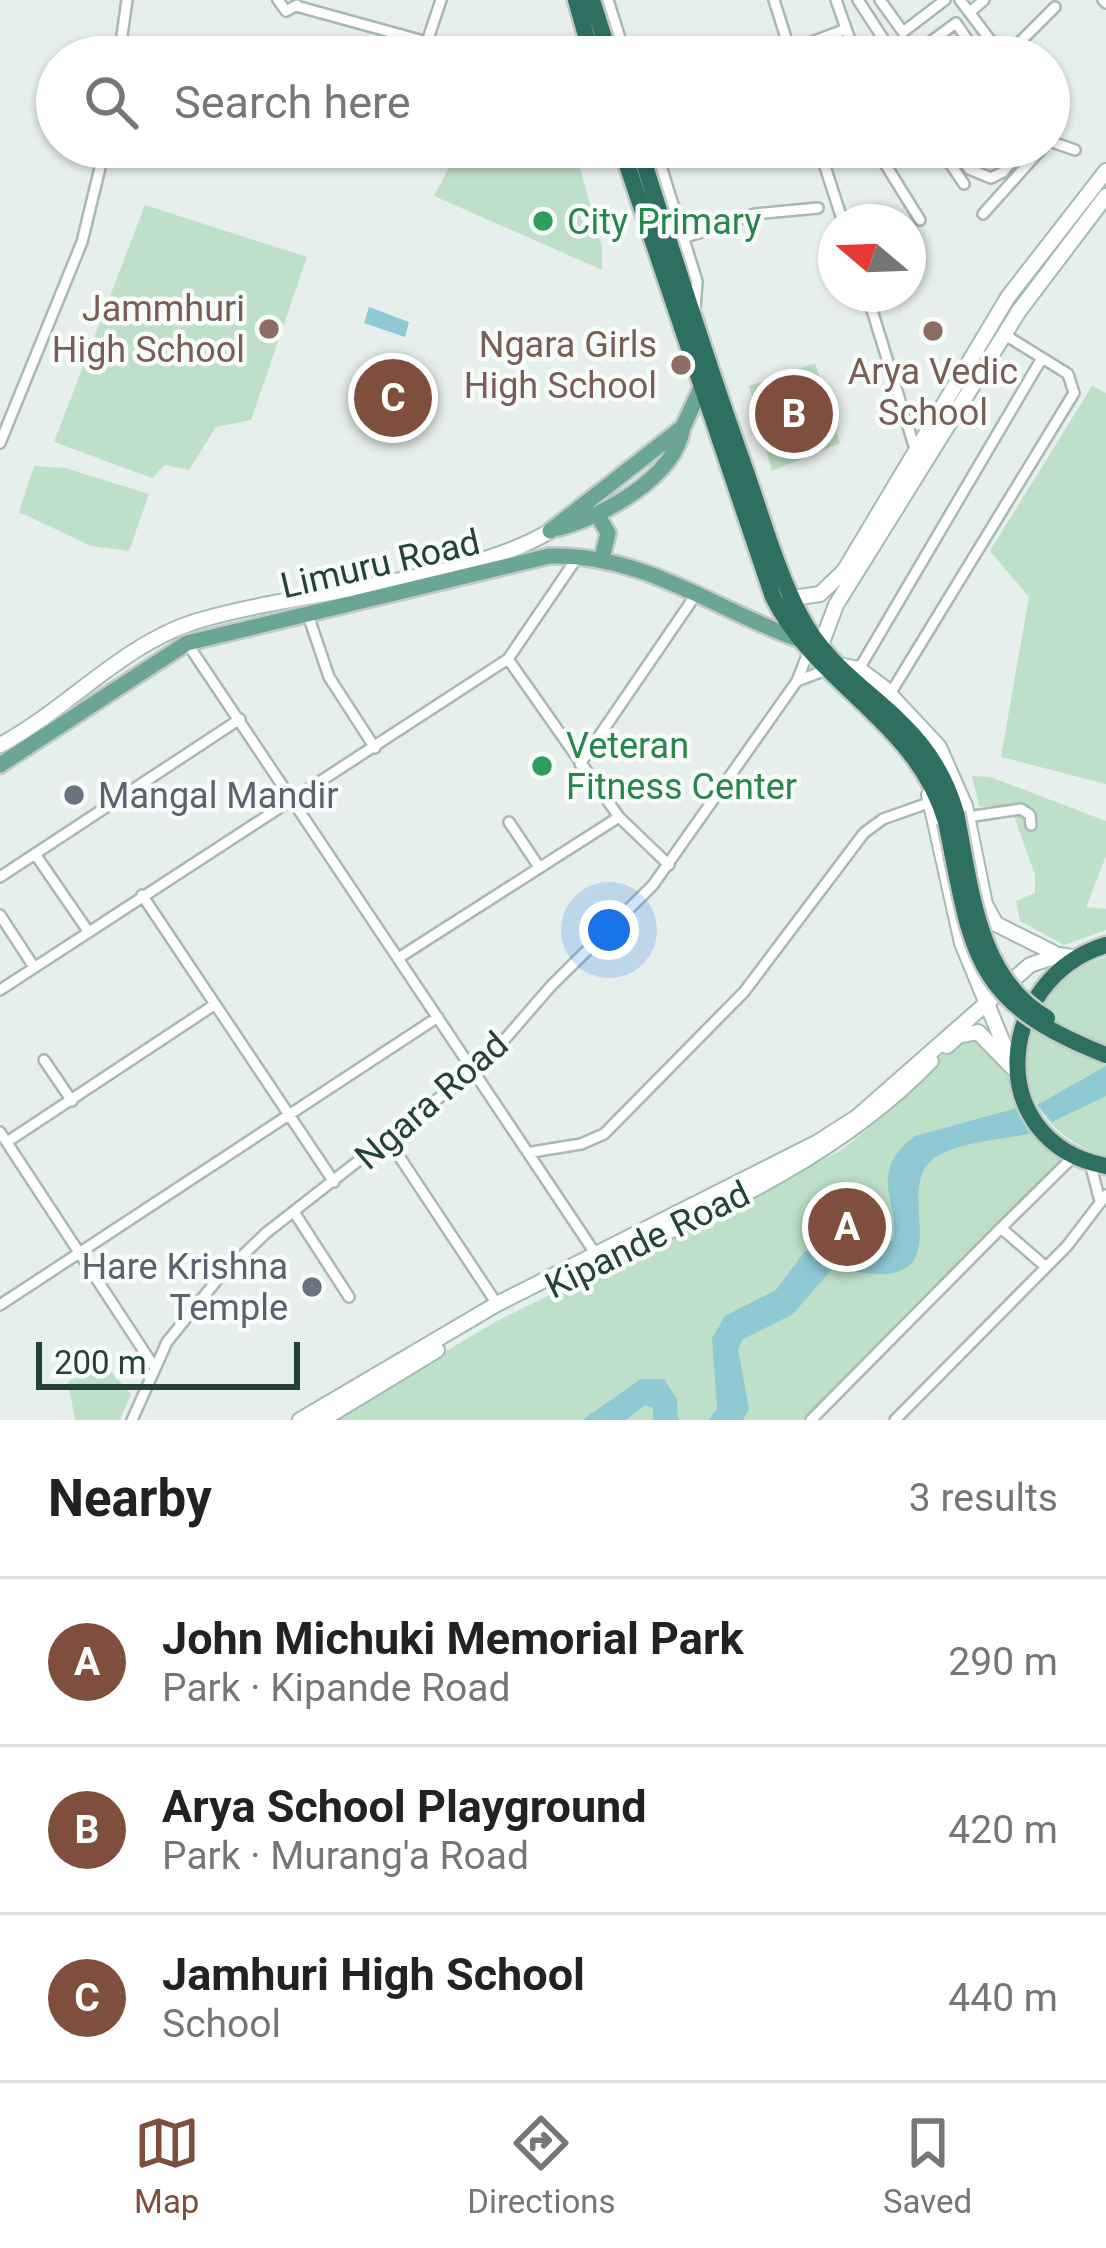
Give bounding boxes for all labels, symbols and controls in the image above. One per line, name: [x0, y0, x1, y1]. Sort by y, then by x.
search box: [36, 36, 1070, 168]
icon: search: [78, 69, 144, 135]
text: Search here: [174, 76, 411, 129]
place label: City Primary: [567, 201, 761, 243]
north arrow: [818, 204, 926, 312]
marker: City Primary: [530, 208, 556, 234]
place label: Jammhuri High School: [52, 288, 245, 371]
marker: Jammhuri High School: [256, 316, 282, 342]
marker: Arya Vedic School: [920, 318, 946, 344]
place label: Ngara Girls High School: [464, 324, 657, 407]
place label: Arya Vedic School: [848, 351, 1018, 434]
marker: Ngara Girls High School: [668, 352, 694, 378]
pin: C: [354, 353, 432, 443]
pin: B: [755, 369, 833, 459]
street label: Limuru Road: [277, 521, 484, 607]
place label: Veteran Fitness Center: [566, 725, 797, 808]
marker: Veteran Fitness Center: [529, 753, 555, 779]
place label: Mangal Mandir: [98, 775, 339, 817]
marker: Mangal Mandir: [61, 782, 87, 808]
your location: [579, 900, 639, 960]
street label: Ngara Road: [347, 1023, 516, 1178]
street label: Kipande Road: [538, 1172, 756, 1307]
pin: A: [808, 1182, 886, 1272]
place label: Hare Krishna Temple: [81, 1246, 288, 1329]
marker: Hare Krishna Temple: [299, 1274, 325, 1300]
scale bar: [36, 1336, 300, 1389]
text: 200 m: [54, 1343, 147, 1382]
text: Nearby: [48, 1469, 212, 1528]
text: 3 results: [909, 1475, 1058, 1521]
text: John Michuki Memorial Park: [162, 1612, 743, 1665]
text: A: [74, 1639, 100, 1685]
text: 290 m: [948, 1639, 1058, 1685]
text: Park · Kipande Road: [162, 1665, 511, 1711]
text: Arya School Playground: [162, 1780, 647, 1833]
text: B: [75, 1807, 99, 1853]
text: 420 m: [948, 1807, 1058, 1853]
text: Park · Murang'a Road: [162, 1833, 529, 1879]
text: Jamhuri High School: [162, 1948, 585, 2001]
text: C: [74, 1975, 100, 2021]
text: 440 m: [948, 1975, 1058, 2021]
text: School: [162, 2001, 281, 2047]
tab: Map: [134, 2110, 200, 2221]
tab: Directions: [467, 2110, 616, 2221]
tab: Saved: [883, 2110, 972, 2221]

